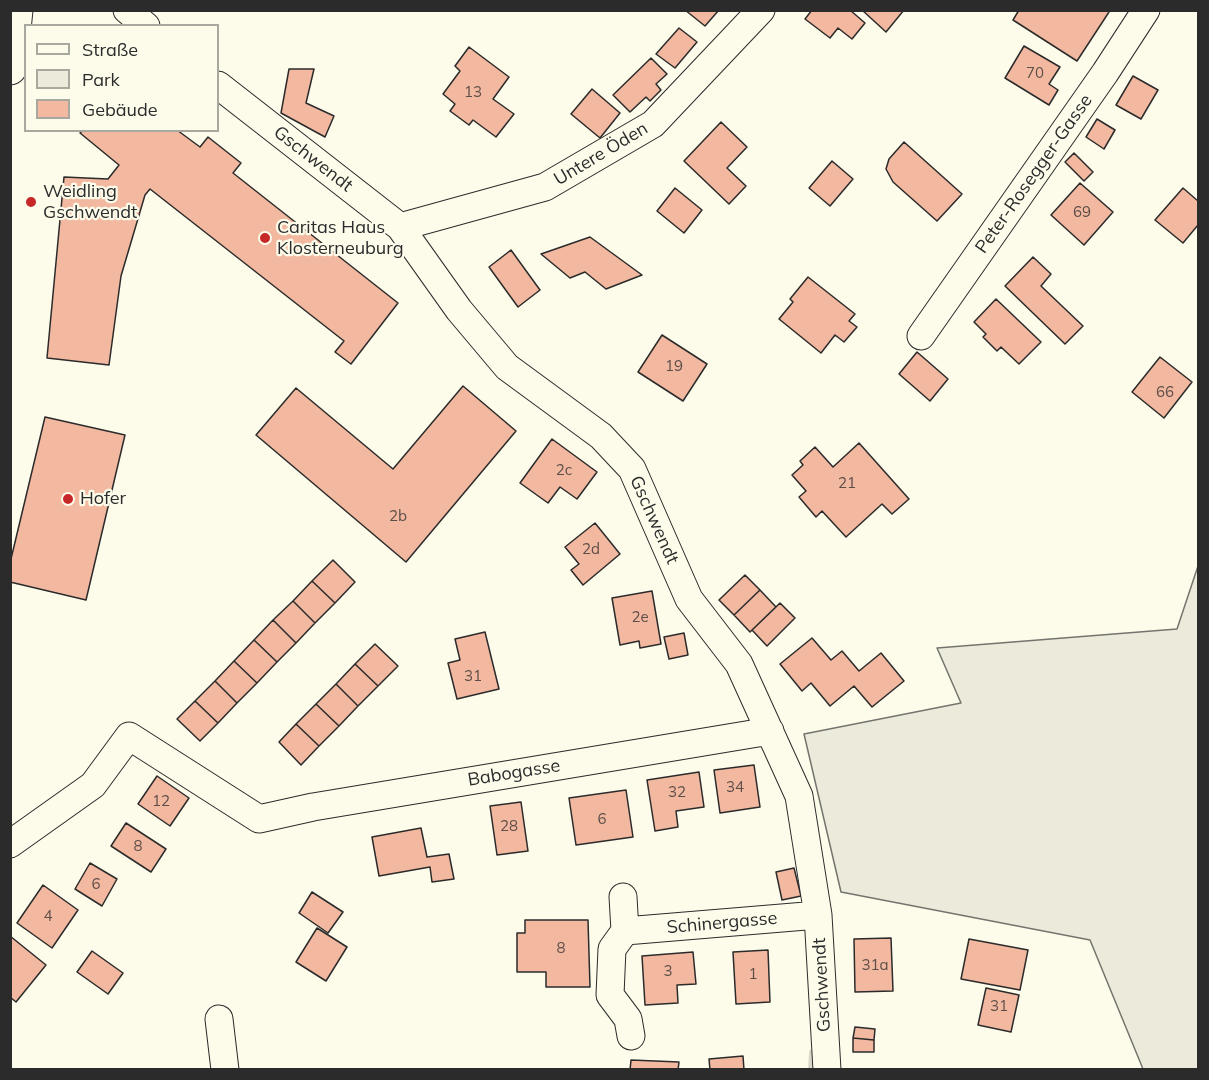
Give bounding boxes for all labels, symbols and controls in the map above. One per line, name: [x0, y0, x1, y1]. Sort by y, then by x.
legend: [24, 24, 219, 132]
text: Straße: [82, 38, 138, 61]
house number: 70: [1026, 64, 1044, 82]
text: Park: [82, 68, 120, 91]
house number: 13: [464, 83, 482, 101]
street label: Peter-Rosegger-Gasse: [971, 90, 1097, 258]
text: Gebäude: [82, 98, 158, 121]
street label: Untere Öden: [550, 118, 652, 190]
street label: Gschwendt: [269, 121, 357, 197]
place label: Weidling Gschwendt: [43, 181, 137, 224]
marker: Weidling Gschwendt: [24, 195, 38, 209]
house number: 69: [1073, 203, 1091, 221]
place label: Caritas Haus Klosterneuburg: [277, 217, 404, 260]
marker: Caritas Haus Klosterneuburg: [258, 231, 272, 245]
house number: 19: [665, 357, 683, 375]
house number: 66: [1156, 383, 1174, 401]
house number: 2c: [556, 461, 572, 479]
street label: Gschwendt: [625, 472, 683, 568]
house number: 21: [838, 474, 856, 492]
place label: Hofer: [80, 488, 126, 510]
marker: Hofer: [61, 492, 75, 506]
house number: 2b: [389, 507, 407, 525]
house number: 2d: [582, 540, 600, 558]
house number: 2e: [631, 608, 649, 626]
house number: 31: [464, 667, 482, 685]
street label: Babogasse: [466, 755, 562, 791]
house number: 34: [726, 778, 744, 796]
house number: 32: [668, 783, 686, 801]
house number: 12: [152, 792, 170, 810]
house number: 6: [598, 810, 606, 828]
house number: 28: [500, 817, 518, 835]
house number: 8: [134, 837, 142, 855]
house number: 6: [92, 875, 100, 893]
house number: 4: [44, 907, 52, 925]
street label: Schinergasse: [666, 907, 778, 939]
street label: Gschwendt: [809, 937, 835, 1033]
house number: 8: [557, 939, 565, 957]
house number: 31a: [862, 956, 888, 974]
house number: 3: [664, 962, 672, 980]
house number: 1: [749, 965, 757, 983]
house number: 31: [990, 997, 1008, 1015]

